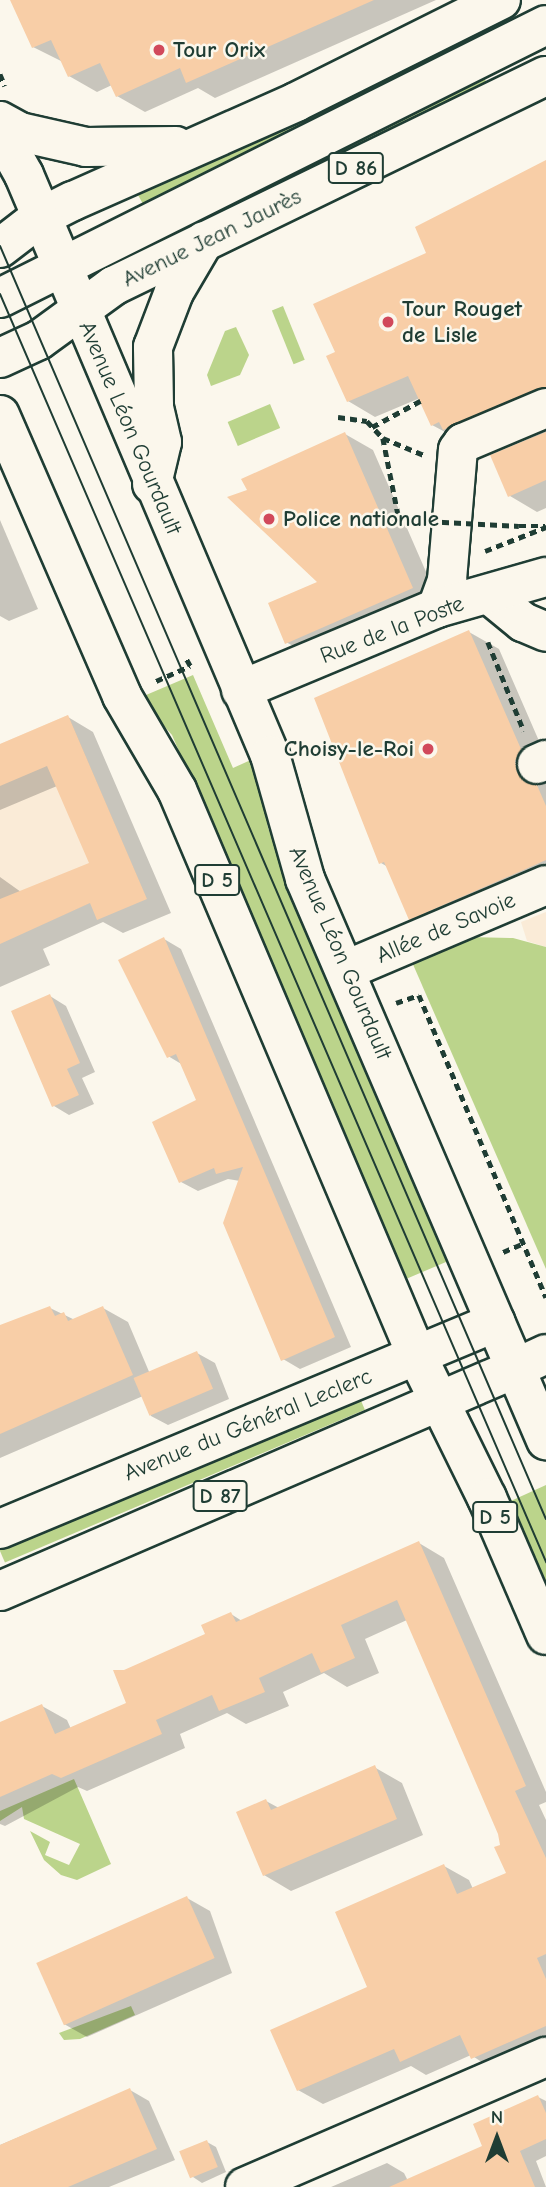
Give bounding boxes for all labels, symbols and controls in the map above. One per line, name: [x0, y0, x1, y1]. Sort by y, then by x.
place label: Tour Orix: [173, 36, 265, 64]
marker: Tour Orix: [151, 42, 167, 58]
road number: D 86: [326, 150, 386, 186]
street label: Avenue Jean Jaurès: [118, 183, 306, 293]
place label: Tour Rouget de Lisle: [402, 295, 522, 349]
marker: Tour Rouget de Lisle: [380, 314, 396, 330]
street label: Avenue Léon Gourdault: [73, 317, 187, 539]
place label: Police nationale: [283, 505, 439, 533]
marker: Police nationale: [261, 511, 277, 527]
street label: Rue de la Poste: [316, 590, 468, 670]
place label: Choisy-le-Roi: [284, 735, 414, 763]
marker: Choisy-le-Roi: [420, 741, 436, 757]
street label: Avenue Léon Gourdault: [283, 842, 397, 1064]
road number: D 5: [192, 862, 242, 898]
street label: Allée de Savoie: [372, 886, 520, 970]
street label: Avenue du Général Leclerc: [120, 1363, 376, 1487]
road number: D 87: [192, 1478, 248, 1514]
road number: D 5: [470, 1500, 520, 1534]
north arrow: [462, 2103, 532, 2173]
text: N: [491, 2106, 503, 2128]

